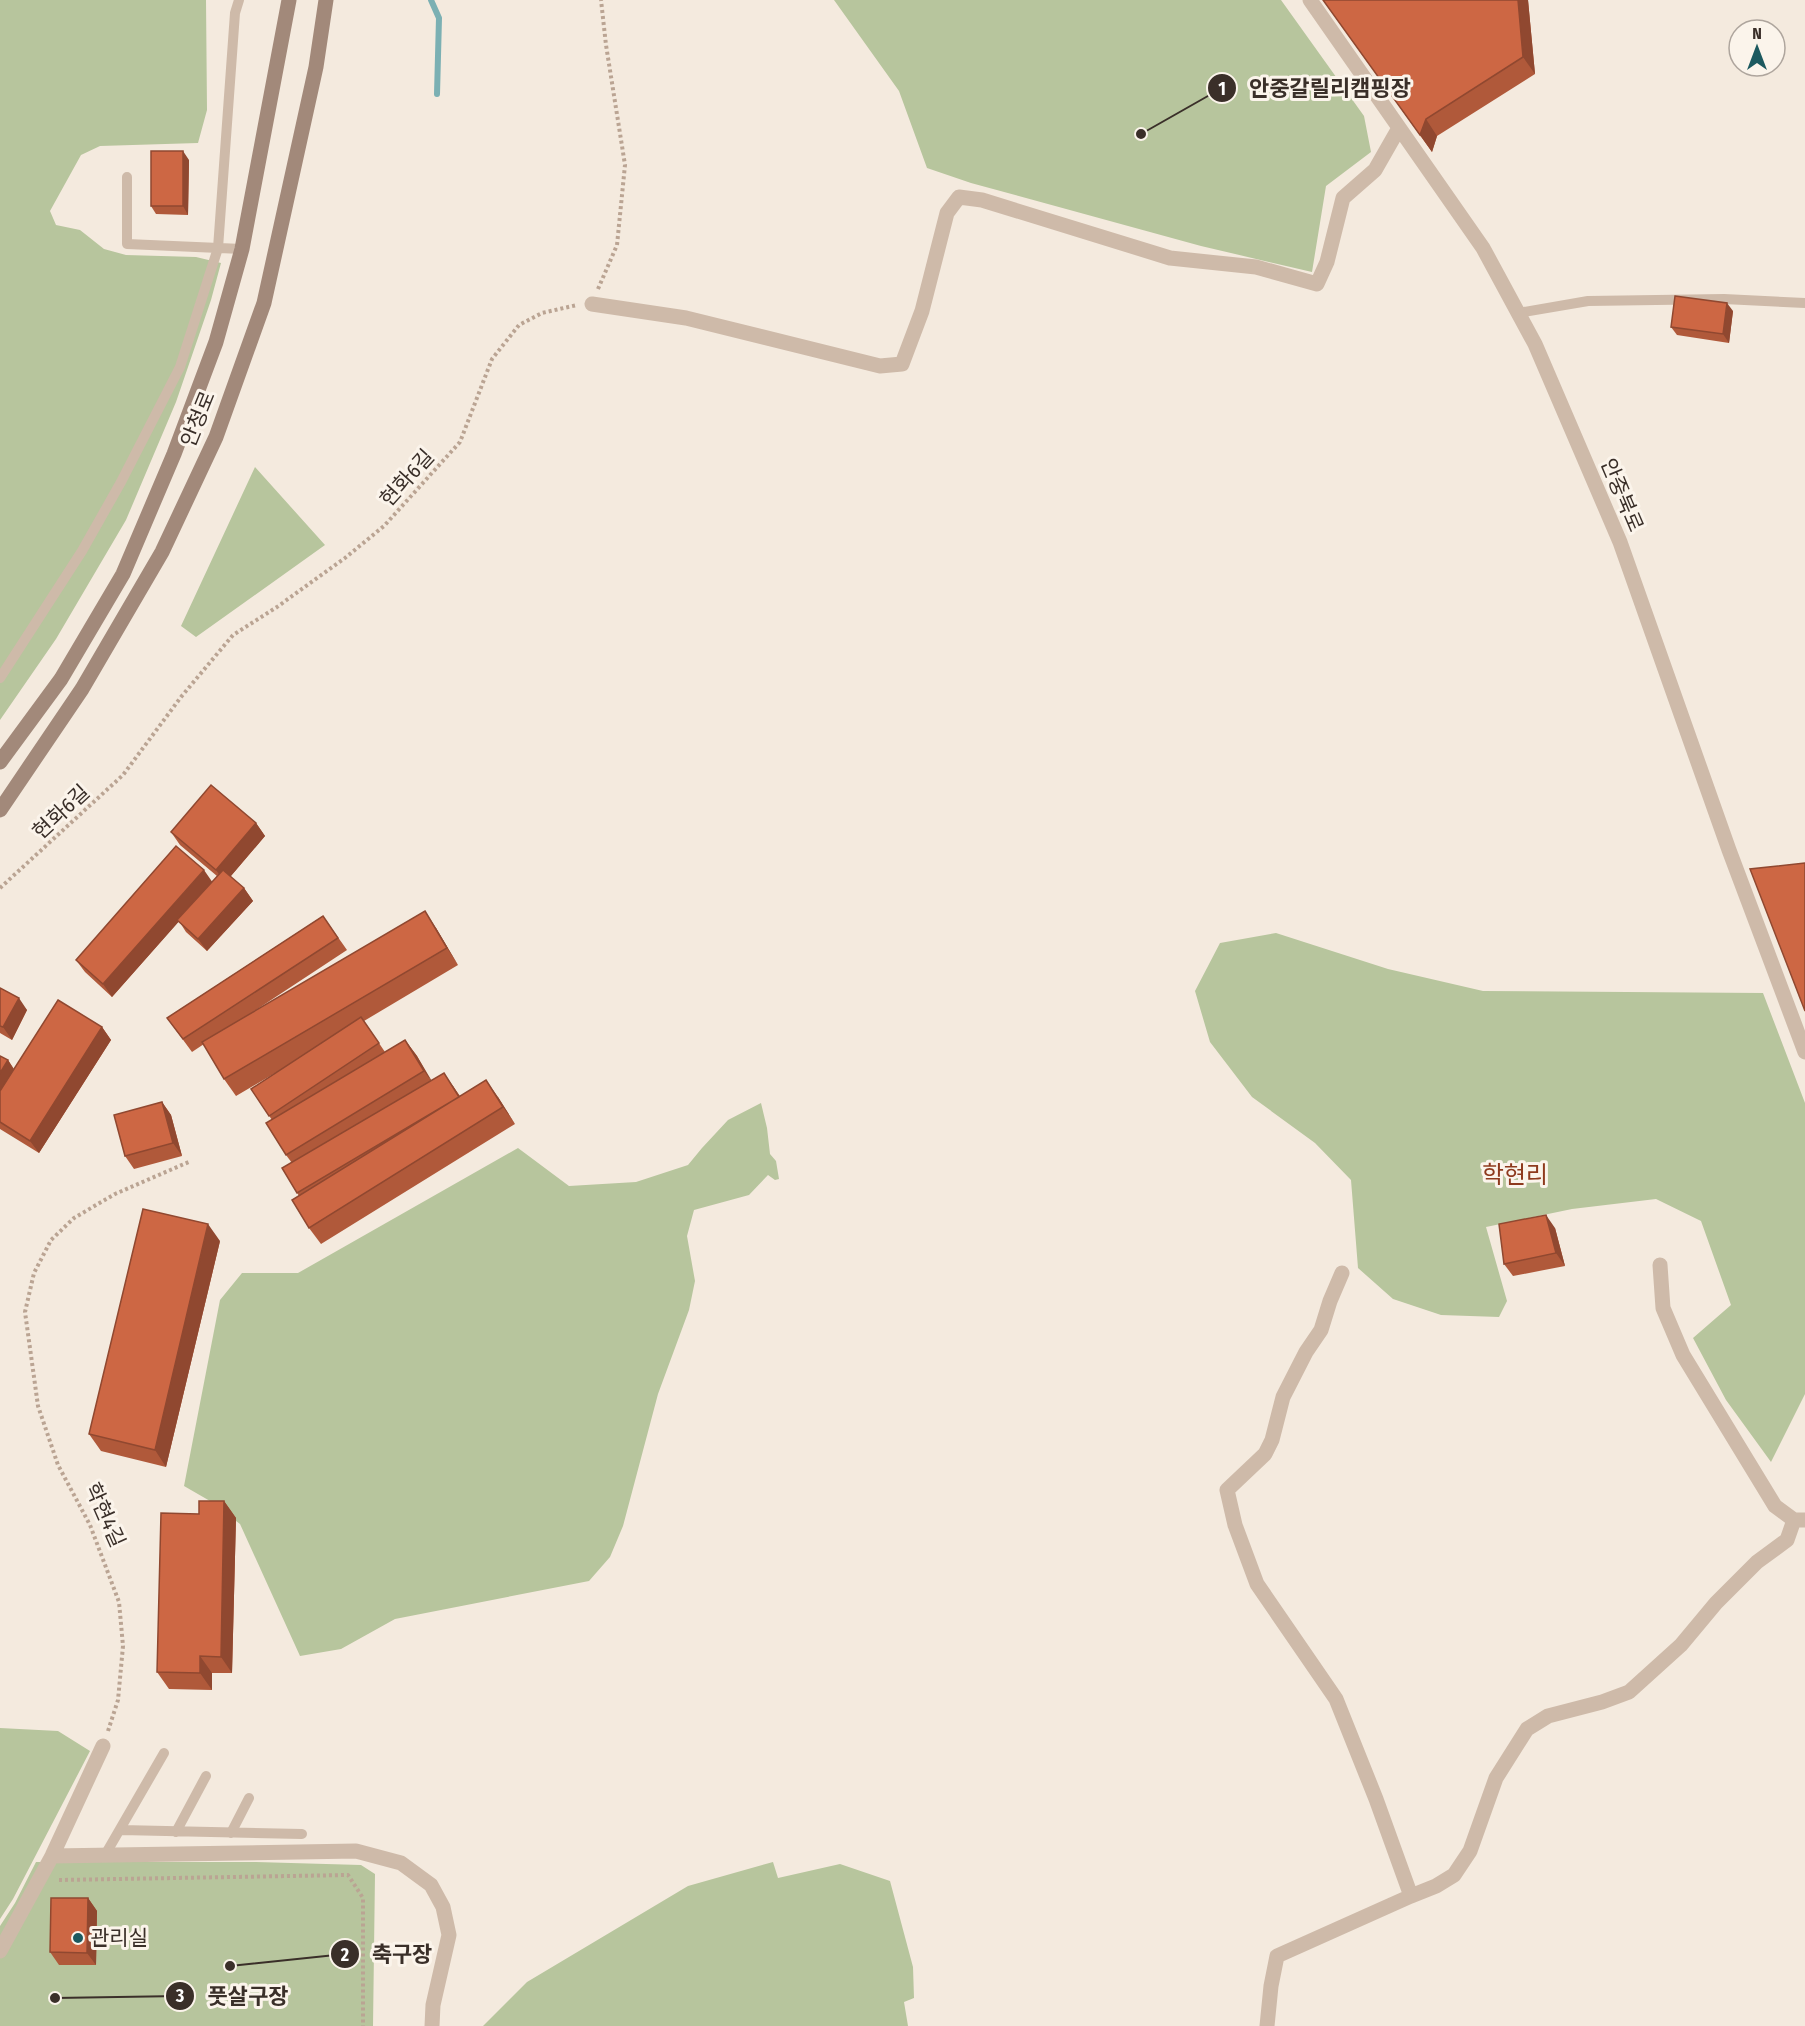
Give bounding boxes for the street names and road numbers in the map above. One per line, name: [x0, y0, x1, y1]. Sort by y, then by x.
street label: 안청로: [175, 387, 221, 451]
street label: 현화6길: [374, 444, 440, 512]
street label: 안중북로: [1595, 454, 1649, 536]
street label: 현화6길: [27, 779, 95, 845]
street label: 학현4길: [79, 1479, 131, 1551]

